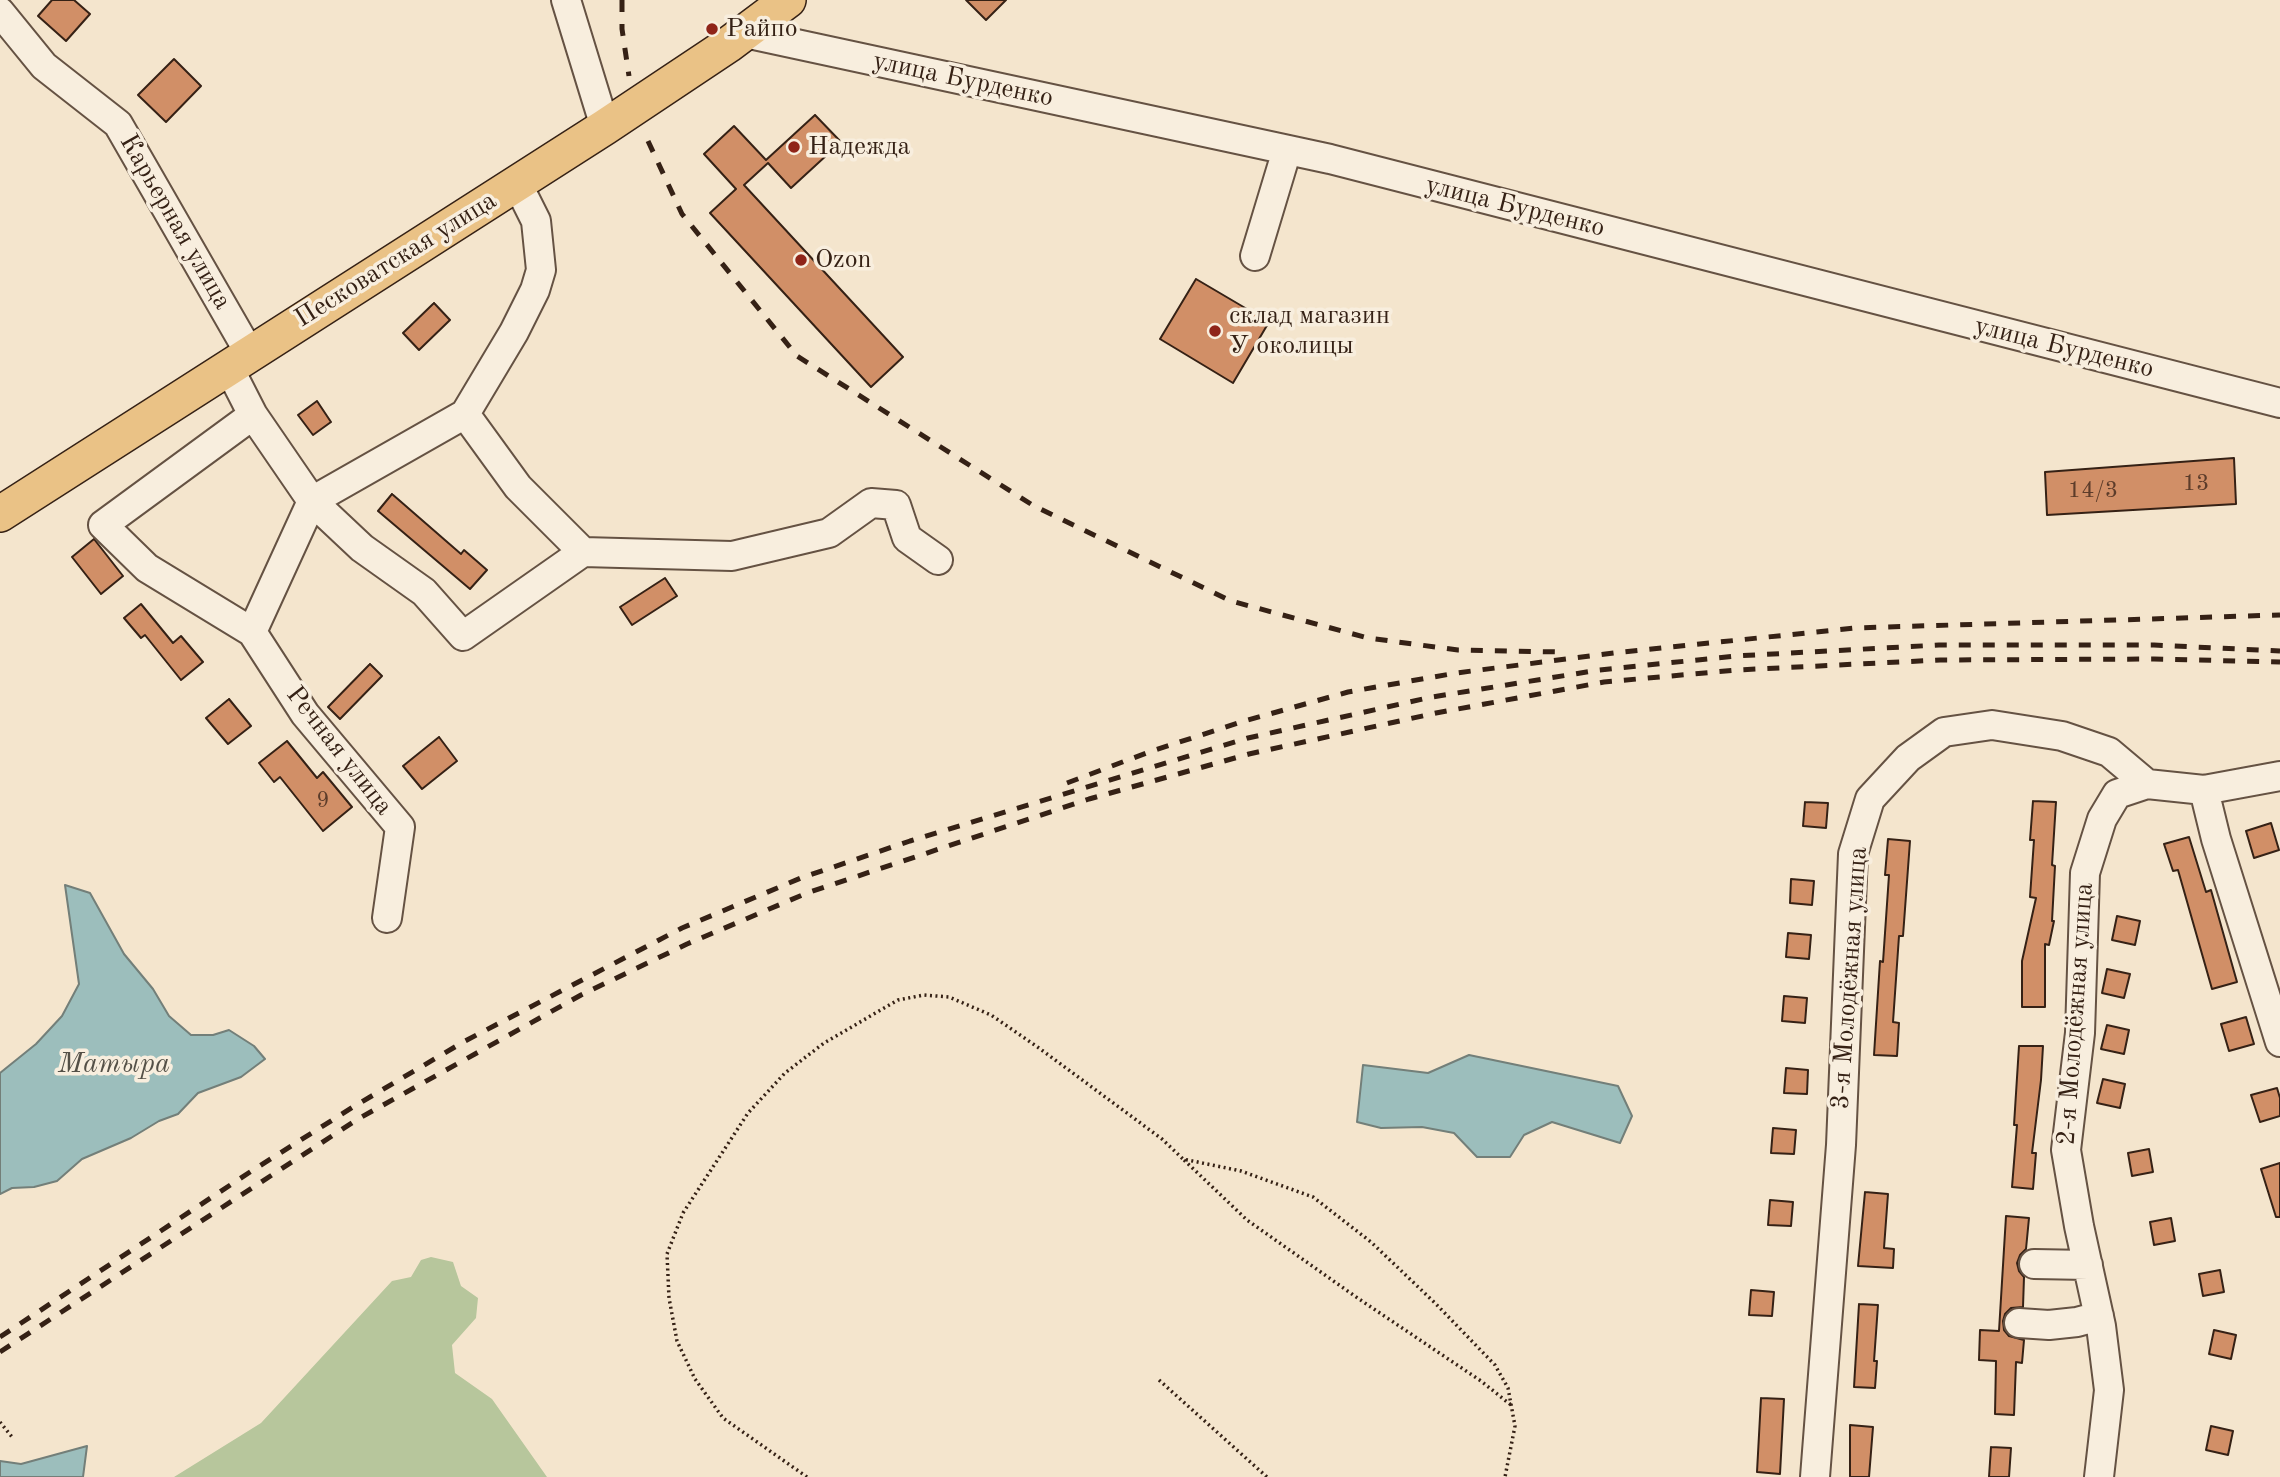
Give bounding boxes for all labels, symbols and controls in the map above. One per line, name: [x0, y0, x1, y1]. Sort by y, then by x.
place label: Райпо: [726, 13, 798, 45]
marker: Райпо: [704, 21, 720, 37]
street label: улица Бурденко: [870, 46, 1056, 114]
street label: Карьерная улица: [112, 129, 238, 315]
place label: Надежда: [808, 131, 910, 163]
marker: Надежда: [786, 139, 802, 155]
street label: улица Бурденко: [1422, 170, 1608, 244]
street label: Песковатская улица: [289, 185, 503, 335]
place label: Ozon: [815, 244, 872, 276]
marker: Ozon: [793, 252, 809, 268]
place label: склад магазин У околицы: [1229, 300, 1390, 362]
street label: улица Бурденко: [1971, 311, 2157, 385]
marker: склад магазин У околицы: [1207, 323, 1223, 339]
house number: 13: [2183, 470, 2209, 498]
house number: 14/3: [2068, 477, 2118, 505]
street label: Речная улица: [279, 680, 399, 822]
house number: 9: [316, 787, 330, 815]
street label: 3-я Молодёжная улица: [1825, 846, 1875, 1110]
street label: 2-я Молодёжная улица: [2051, 882, 2101, 1146]
water label: Матыра: [58, 1048, 170, 1082]

